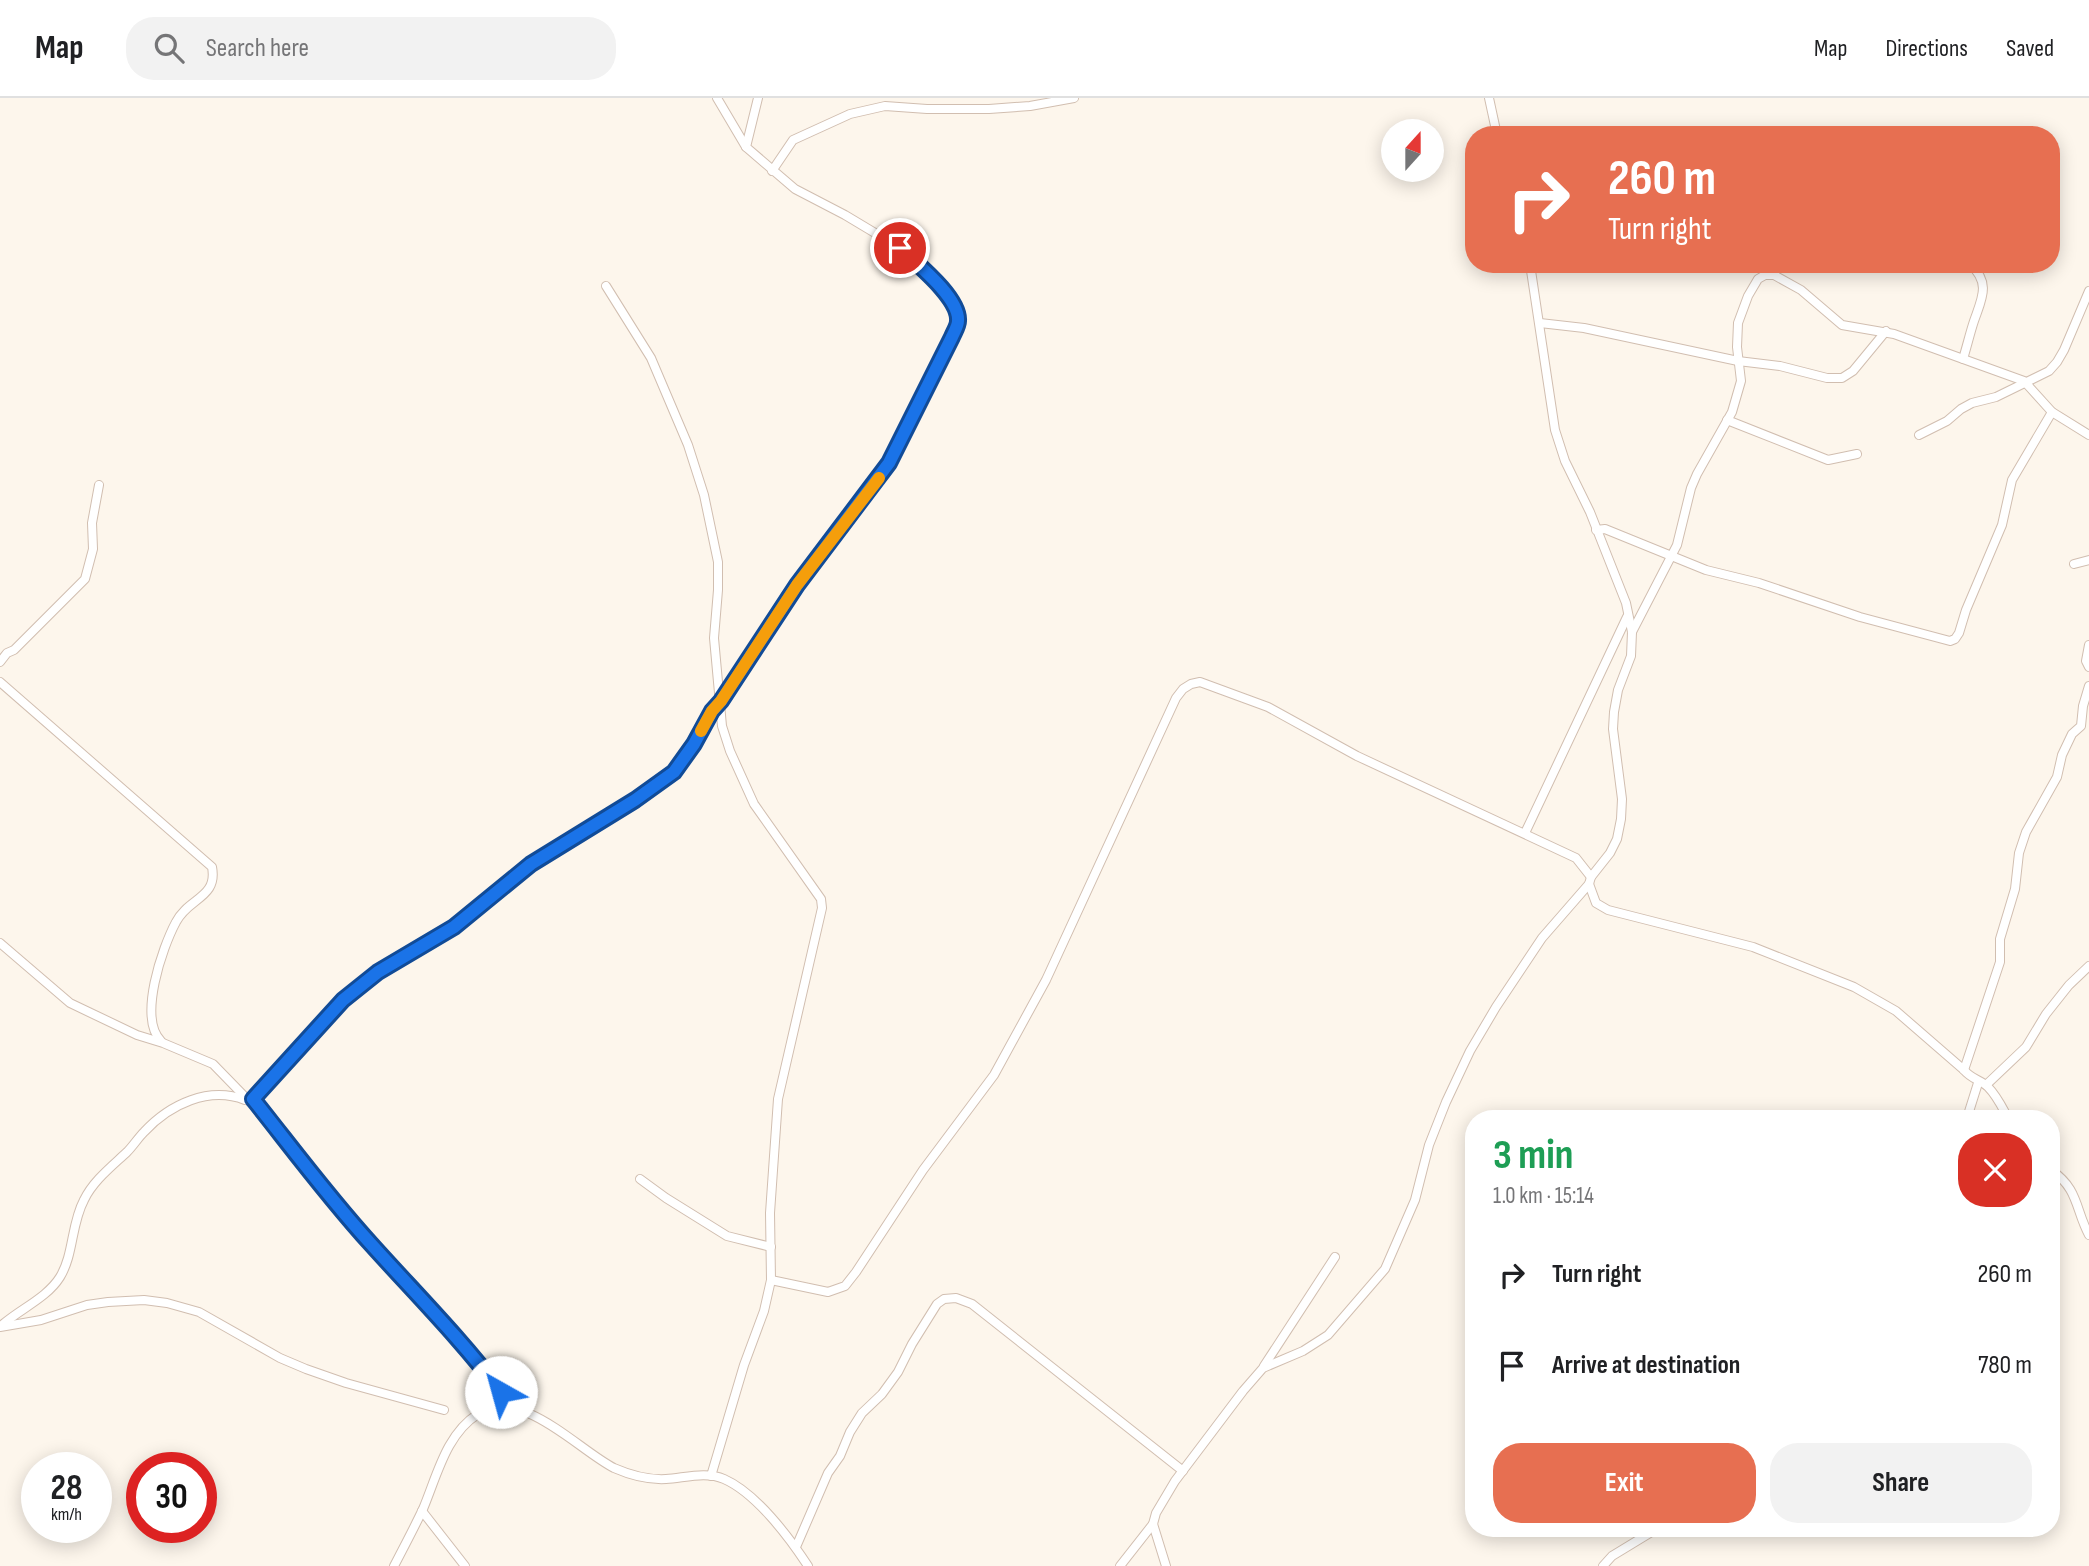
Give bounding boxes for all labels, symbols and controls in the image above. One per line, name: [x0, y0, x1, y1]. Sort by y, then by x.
search box: [126, 17, 616, 80]
text: Map: [35, 28, 84, 68]
icon: search: [150, 29, 188, 67]
text: Search here: [206, 33, 309, 64]
text: Map: [1814, 34, 1847, 63]
text: Directions: [1885, 34, 1968, 63]
text: Saved: [2006, 34, 2054, 63]
north arrow: [1381, 119, 1444, 182]
map controls: [1381, 119, 1444, 182]
text: 260 m: [1608, 150, 1716, 209]
icon: right: [1493, 154, 1584, 245]
text: Turn right: [1608, 210, 1712, 249]
pin: [870, 218, 930, 278]
icon: arrive: [881, 229, 919, 267]
text: 3 min: [1493, 1130, 1573, 1181]
button: close: [1958, 1133, 2032, 1207]
text: 1.0 km · 15:14: [1493, 1182, 1594, 1210]
icon: right: [1493, 1256, 1531, 1294]
text: Turn right: [1552, 1259, 1641, 1290]
text: 260 m: [1977, 1259, 2032, 1290]
icon: arrive: [1493, 1347, 1531, 1385]
text: Arrive at destination: [1552, 1350, 1740, 1381]
text: 780 m: [1978, 1350, 2032, 1381]
position arrow: [464, 1355, 538, 1429]
button: Exit: [1493, 1443, 1756, 1523]
button: Share: [1770, 1443, 2032, 1523]
speed limit sign: 30: [126, 1452, 217, 1543]
text: 28: [51, 1467, 82, 1510]
text: km/h: [51, 1504, 82, 1525]

